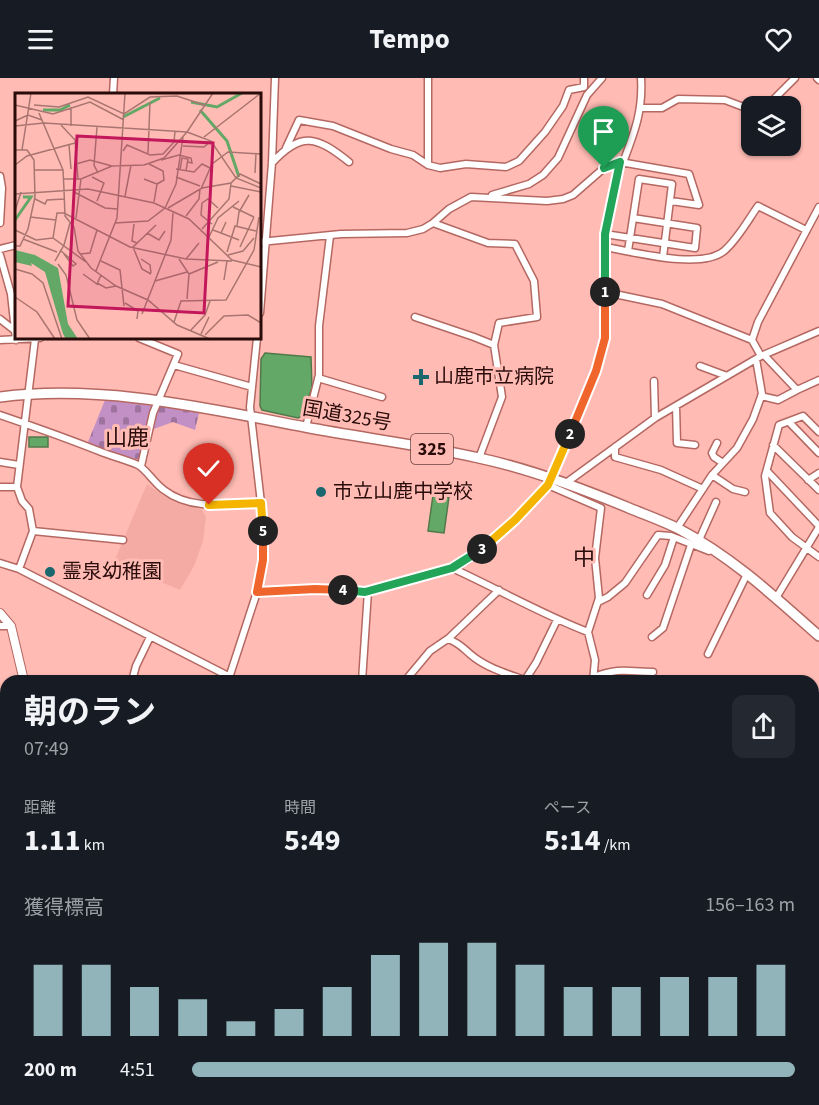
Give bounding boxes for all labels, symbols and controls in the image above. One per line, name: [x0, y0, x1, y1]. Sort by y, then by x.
text: Tempo: [369, 20, 450, 59]
icon: menu: [24, 23, 57, 56]
icon: heart: [762, 23, 795, 56]
inset map: [15, 93, 261, 339]
map controls: [741, 96, 801, 156]
button: layers: [741, 96, 801, 156]
pin: [578, 106, 629, 168]
icon: arrive: [587, 115, 620, 148]
pin: 1: [590, 277, 620, 307]
text: 1: [601, 281, 609, 303]
place label: 山鹿市立病院: [434, 363, 554, 391]
marker: 山鹿市立病院: [412, 368, 430, 386]
street label: 国道325号: [300, 394, 394, 438]
pin: 2: [555, 419, 585, 449]
district label: 山鹿: [105, 422, 149, 454]
text: 2: [566, 423, 574, 445]
road number: 325: [411, 434, 453, 464]
pin: [183, 443, 234, 505]
icon: check: [192, 452, 225, 485]
place label: 市立山鹿中学校: [333, 478, 473, 506]
marker: 市立山鹿中学校: [314, 485, 328, 499]
pin: 5: [248, 516, 278, 546]
text: 5: [259, 520, 267, 542]
pin: 3: [467, 534, 497, 564]
text: 3: [478, 538, 486, 560]
district label: 中: [573, 542, 595, 574]
place label: 霊泉幼稚園: [62, 558, 162, 586]
marker: 霊泉幼稚園: [43, 565, 57, 579]
pin: 4: [328, 575, 358, 605]
text: 4: [339, 579, 347, 601]
text: 朝のラン: [24, 689, 156, 736]
button: share: [732, 695, 795, 758]
text: 07:49: [24, 735, 69, 763]
text: 距離: [24, 797, 56, 819]
text: 時間: [284, 797, 316, 819]
text: ペース: [544, 797, 591, 819]
text: 1.11: [24, 819, 81, 862]
text: 5:49: [284, 819, 341, 862]
text: 5:14: [544, 819, 601, 862]
text: km: [81, 834, 105, 856]
text: /km: [601, 834, 631, 856]
text: 156–163 m: [705, 891, 795, 919]
text: 獲得標高: [24, 894, 104, 922]
text: 200 m: [24, 1056, 77, 1084]
text: 4:51: [120, 1056, 155, 1084]

